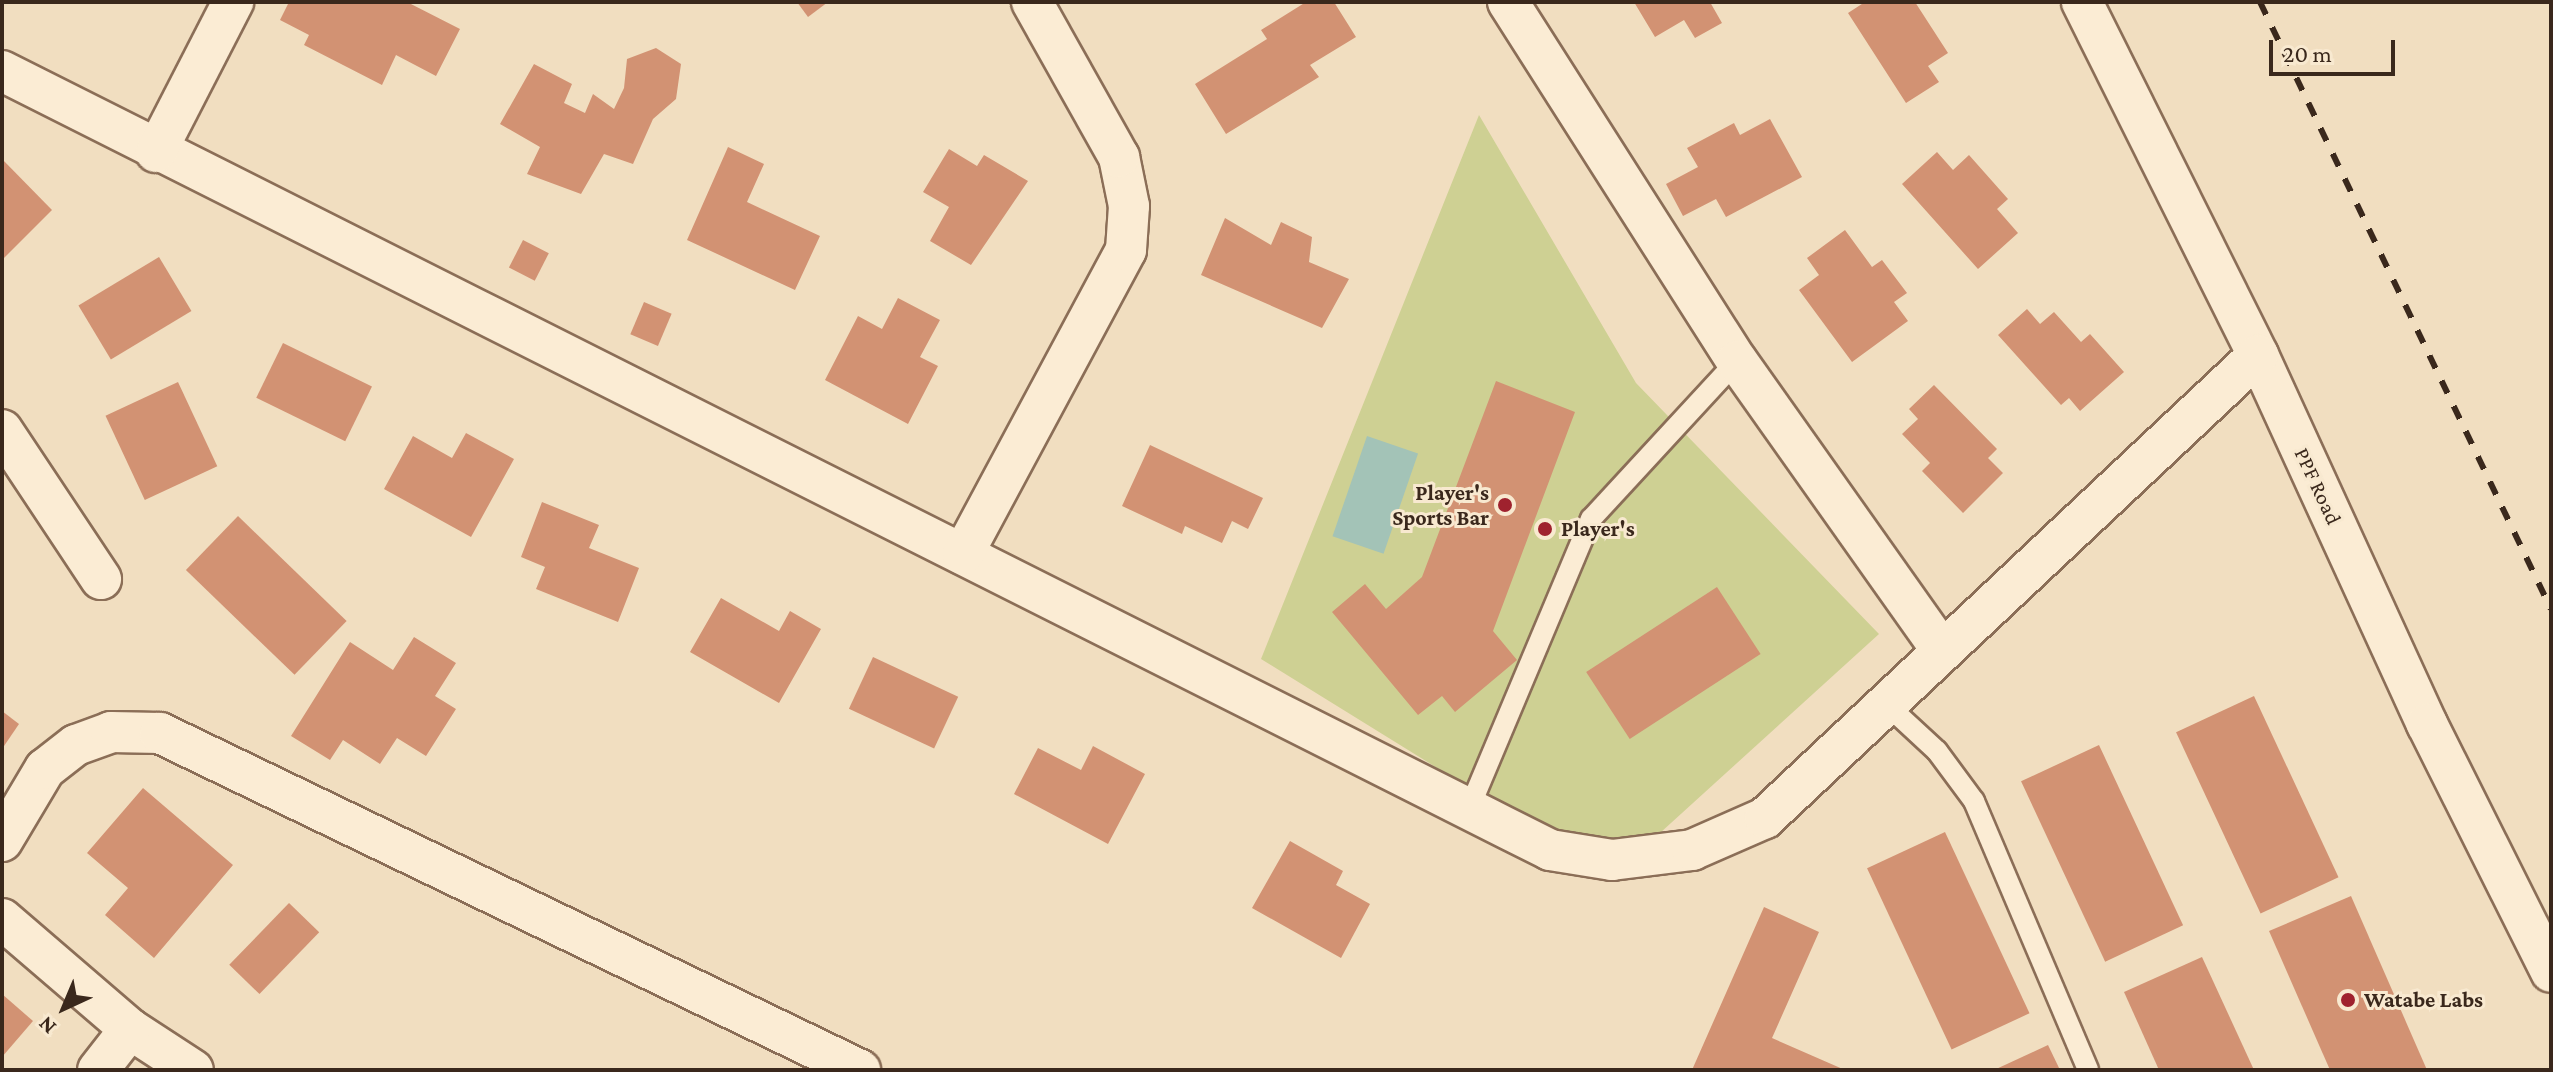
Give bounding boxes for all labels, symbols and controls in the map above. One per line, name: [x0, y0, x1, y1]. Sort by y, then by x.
scale bar: [2273, 24, 2399, 74]
text: 20 m: [2283, 40, 2332, 67]
street label: PPF Road: [2289, 443, 2347, 529]
place label: Player's Sports Bar: [1392, 479, 1489, 530]
marker: Player's Sports Bar: [1496, 496, 1514, 514]
place label: Player's: [1561, 516, 1635, 542]
marker: Player's: [1536, 520, 1554, 538]
north arrow: [24, 968, 104, 1048]
place label: Watabe Labs: [2364, 987, 2483, 1013]
marker: Watabe Labs: [2339, 991, 2357, 1009]
text: N: [33, 1011, 61, 1040]

